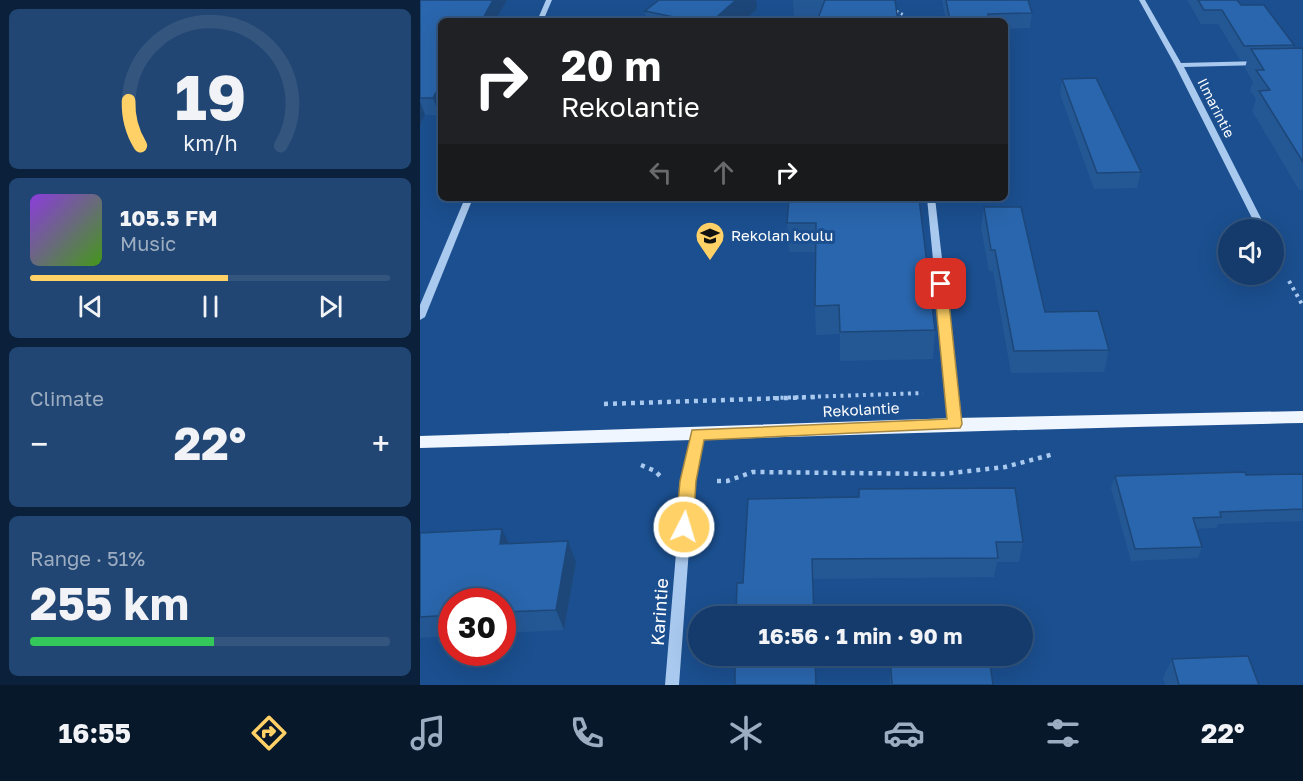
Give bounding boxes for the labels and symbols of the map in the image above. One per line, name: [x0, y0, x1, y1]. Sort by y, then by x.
street label: Ilmarintie: [1194, 75, 1239, 140]
school or university icon: Rekolan koulu: [694, 220, 726, 262]
place label: Rekolan koulu: [731, 226, 833, 244]
pin: [915, 258, 966, 309]
street label: Rekolantie: [822, 398, 900, 420]
position arrow: [652, 495, 716, 559]
street label: Karintie: [646, 577, 672, 646]
speed limit sign: 30: [438, 588, 516, 666]

